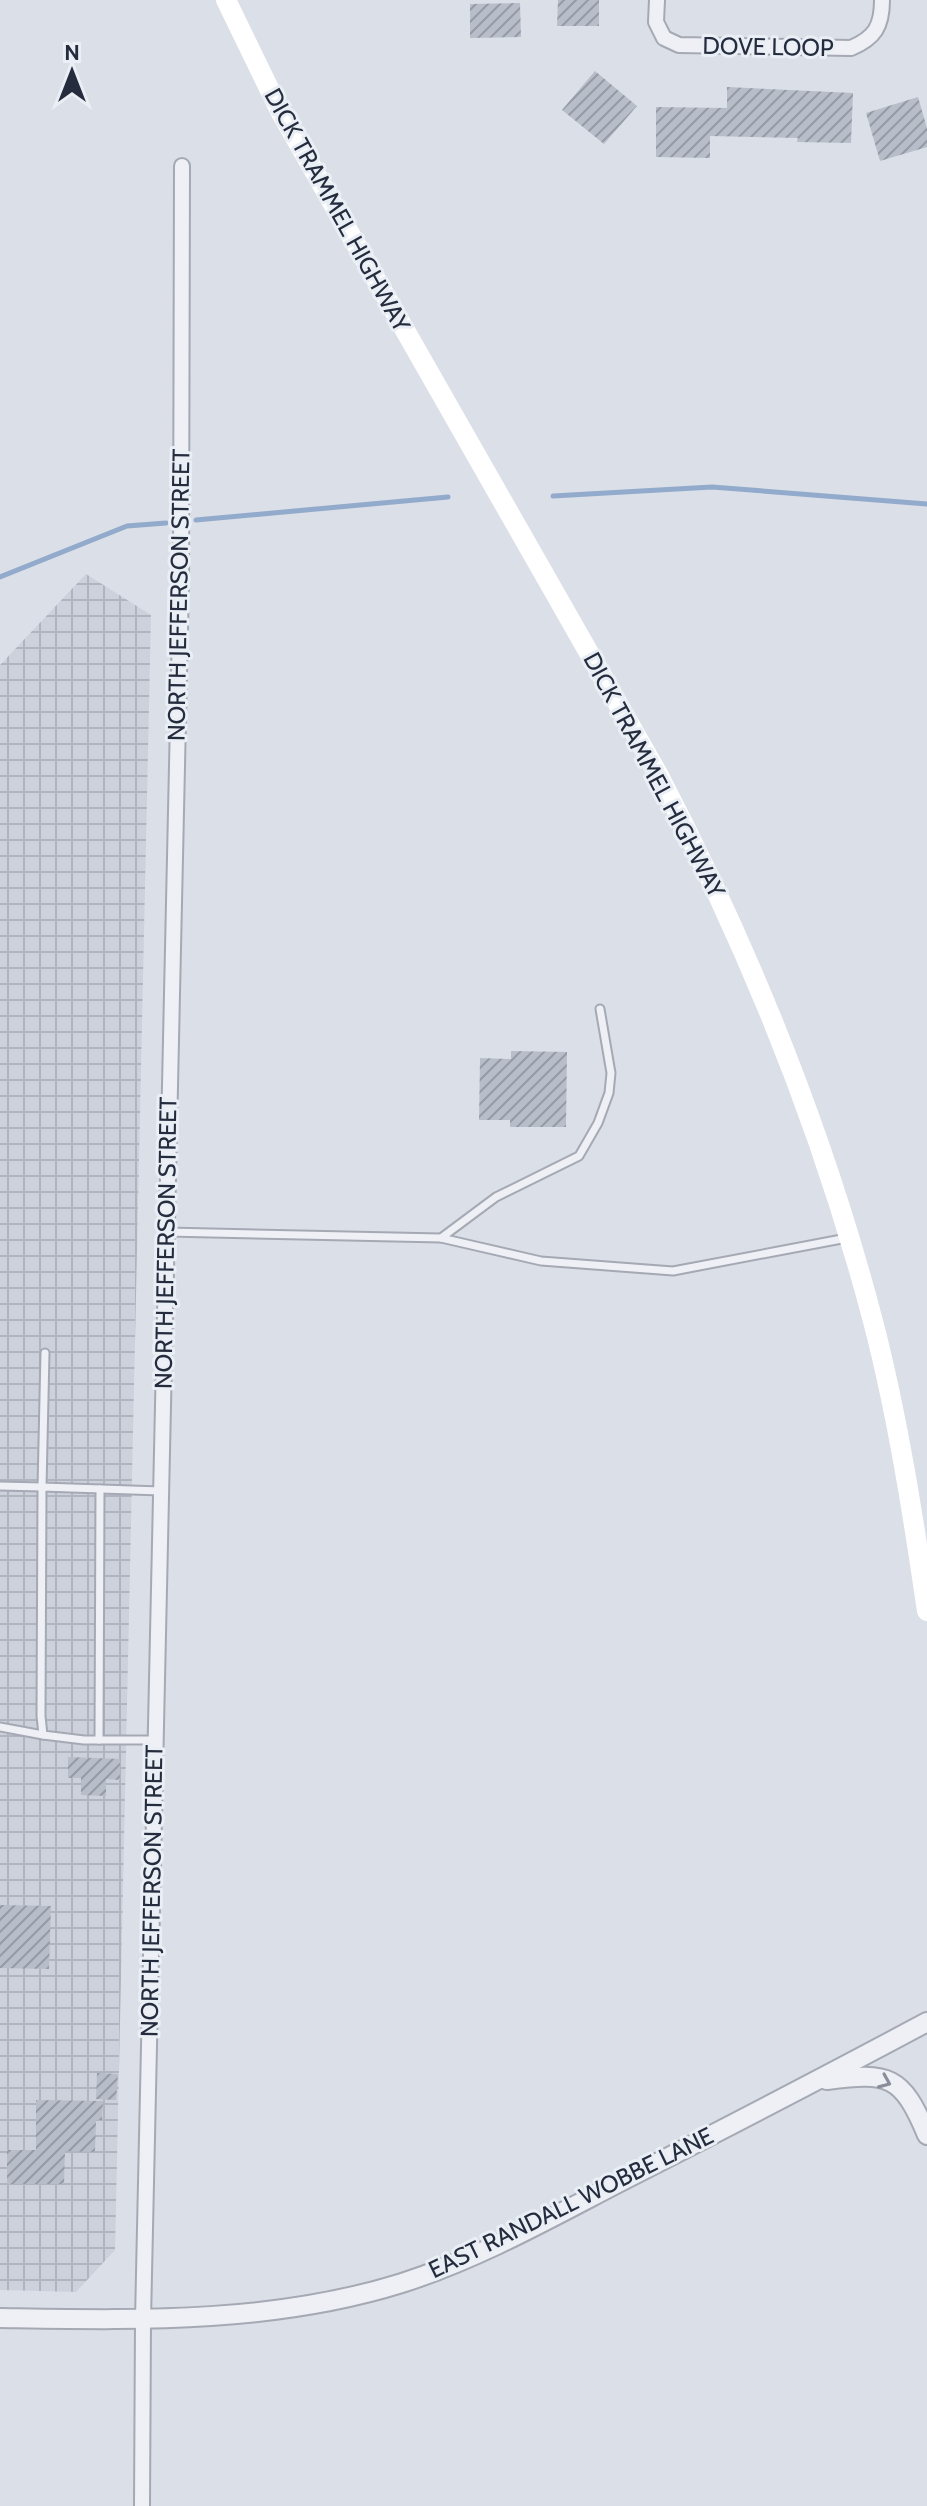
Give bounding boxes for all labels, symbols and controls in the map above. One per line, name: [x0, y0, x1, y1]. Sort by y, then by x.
street label: DOVE LOOP: [702, 31, 834, 62]
north arrow: [32, 32, 112, 112]
text: N: [64, 39, 80, 66]
street label: DICK TRAMMEL HIGHWAY: [258, 83, 417, 337]
street label: NORTH JEFFERSON STREET: [161, 448, 196, 741]
street label: DICK TRAMMEL HIGHWAY: [577, 647, 732, 903]
street label: NORTH JEFFERSON STREET: [148, 1096, 183, 1389]
street label: NORTH JEFFERSON STREET: [134, 1744, 169, 2037]
one-way arrow: [877, 2072, 892, 2088]
street label: EAST RANDALL WOBBE LANE: [424, 2121, 718, 2284]

